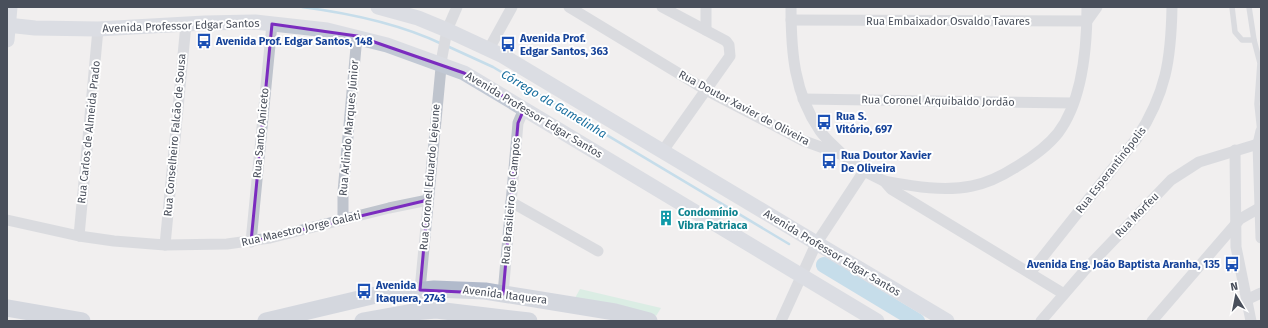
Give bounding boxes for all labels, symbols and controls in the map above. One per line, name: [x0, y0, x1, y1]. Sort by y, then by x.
street label: Rua Embaixador Osvaldo Tavares: [866, 15, 1030, 28]
street label: Avenida Professor Edgar Santos: [102, 17, 260, 35]
bus stop icon: Avenida Prof. Edgar Santos, 148: [195, 32, 213, 50]
place label: Avenida Prof. Edgar Santos, 363: [519, 32, 609, 58]
place label: Avenida Prof. Edgar Santos, 148: [215, 35, 373, 48]
bus stop icon: Avenida Prof. Edgar Santos, 363: [499, 35, 517, 53]
street label: Rua Conselheiro Falcão de Sousa: [161, 53, 189, 217]
street label: Rua Arlindo Marques Júnior: [337, 59, 361, 197]
street label: Rua Carlos de Almeida Prado: [75, 60, 103, 204]
water label: Córrego da Gamelinha: [499, 67, 609, 141]
street label: Rua Doutor Xavier de Oliveira: [676, 68, 812, 148]
street label: Avenida Professor Edgar Santos: [463, 69, 605, 161]
street label: Rua Santo Aniceto: [251, 87, 271, 179]
street label: Rua Coronel Arquibaldo Jordão: [861, 93, 1015, 109]
street label: Rua Coronel Eduardo Lejeune: [417, 103, 443, 251]
place label: Rua S. Vitório, 697: [835, 110, 892, 136]
bus stop icon: Rua S. Vitório, 697: [815, 113, 833, 131]
street label: Rua Esperantinópolis: [1073, 124, 1149, 216]
street label: Rua Brasileiro de Campos: [499, 137, 523, 265]
place label: Rua Doutor Xavier De Oliveira: [841, 149, 932, 175]
bus stop icon: Rua Doutor Xavier De Oliveira: [820, 152, 838, 170]
street label: Rua Morfeu: [1112, 190, 1162, 240]
place label: Condomínio Vibra Patriaca: [677, 206, 748, 232]
street label: Avenida Professor Edgar Santos: [761, 207, 903, 299]
street label: Rua Maestro Jorge Galati: [240, 209, 362, 249]
building icon: Condomínio Vibra Patriaca: [657, 209, 675, 227]
bus stop icon: Avenida Eng. João Baptista Aranha, 135: [1223, 255, 1241, 273]
place label: Avenida Eng. João Baptista Aranha, 135: [1026, 258, 1220, 271]
north arrow: [1216, 276, 1256, 316]
place label: Avenida Itaquera, 2743: [375, 279, 446, 305]
text: N: [1230, 280, 1239, 294]
bus stop icon: Avenida Itaquera, 2743: [355, 282, 373, 300]
street label: Avenida Itaquera: [462, 283, 548, 307]

